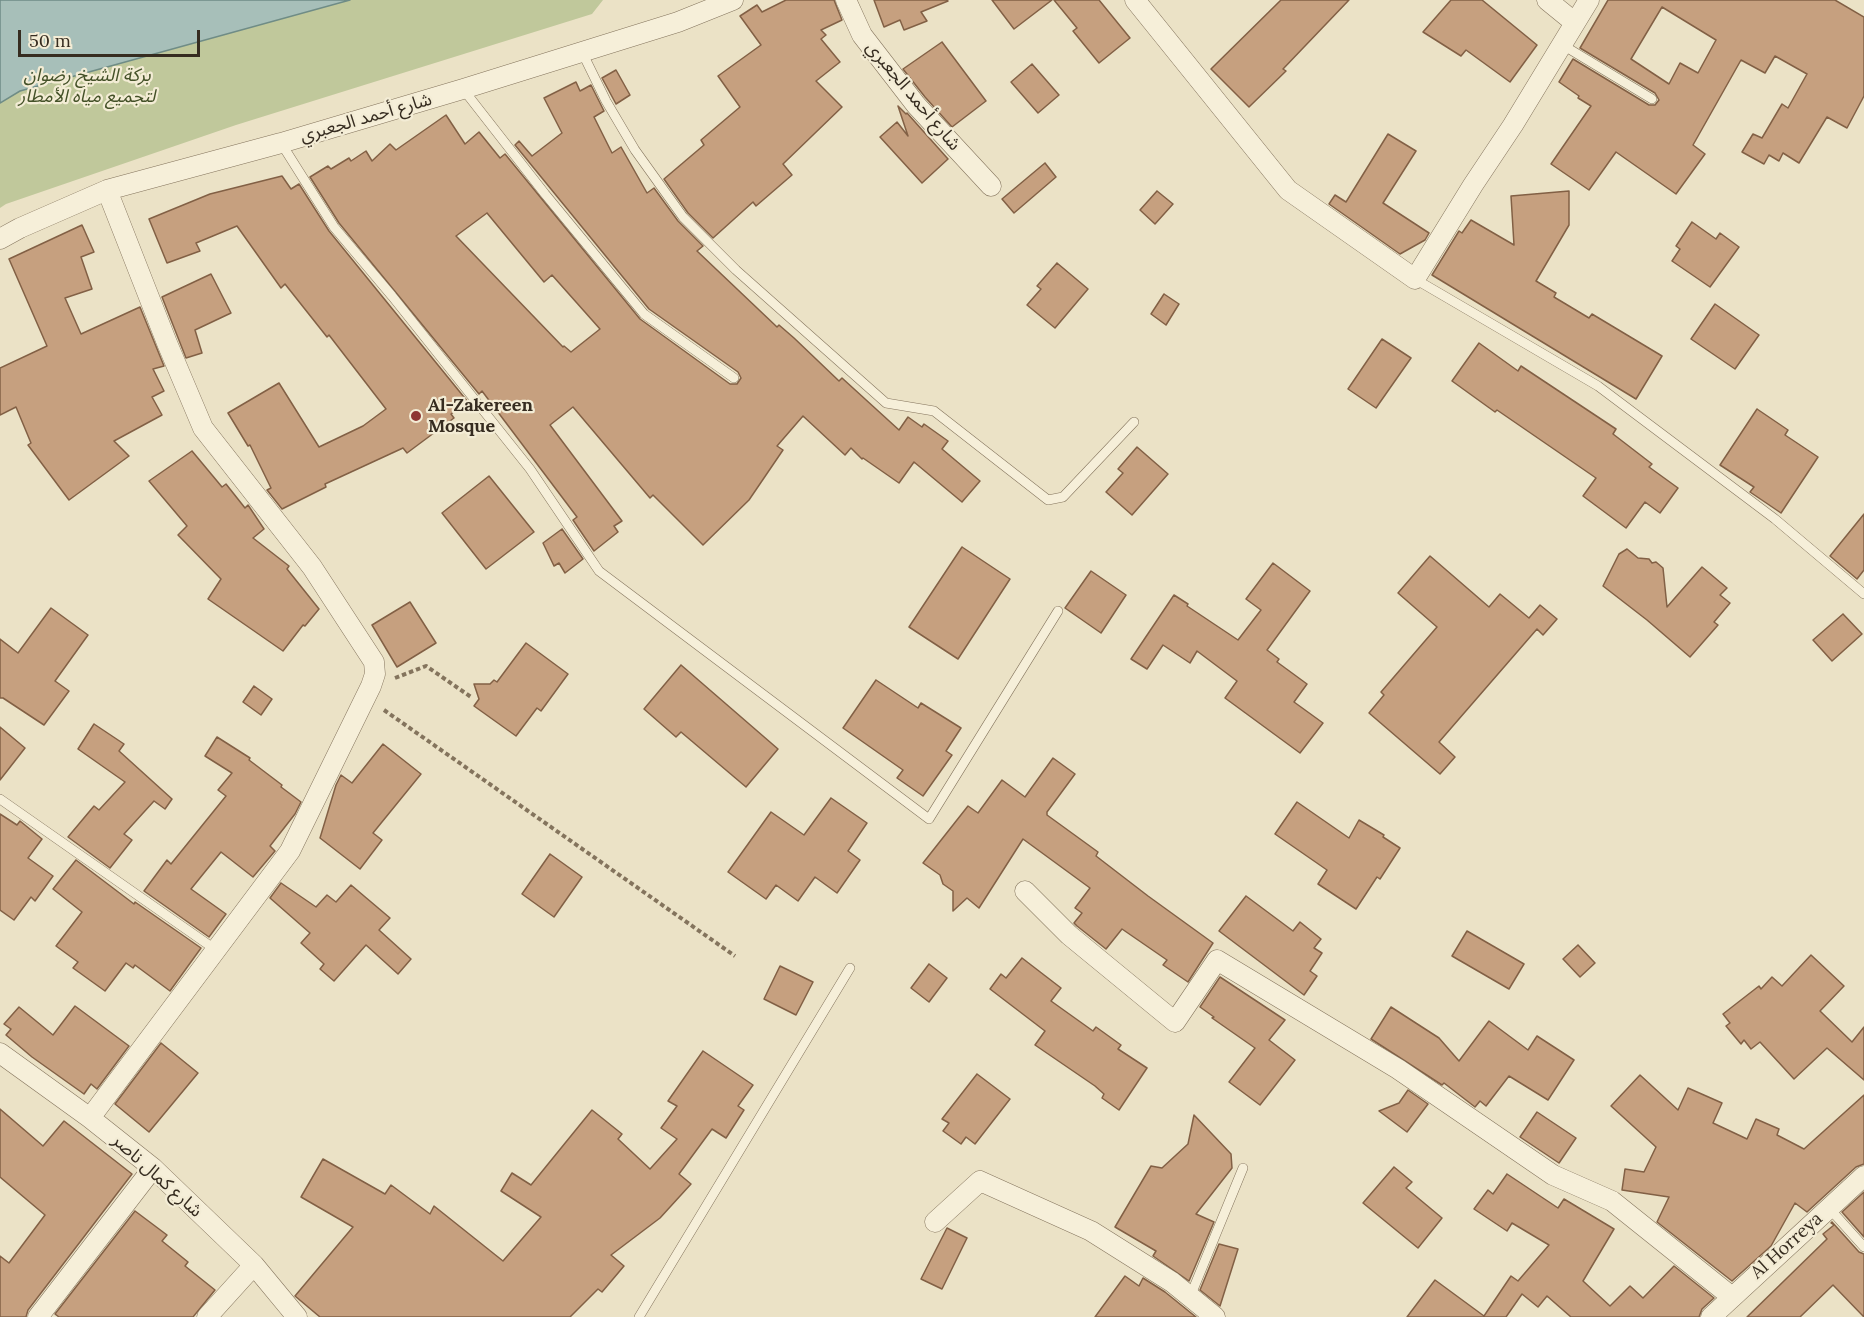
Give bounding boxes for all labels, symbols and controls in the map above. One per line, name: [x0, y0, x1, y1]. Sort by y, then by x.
scale bar: [21, 18, 202, 56]
text: 50 m: [29, 29, 71, 52]
street label: شارع أحمد الجعبري: [861, 37, 965, 155]
park label: بركة الشيخ رضوان لتجميع مياه الأمطار: [19, 65, 155, 107]
street label: شارع أحمد الجعبري: [298, 89, 434, 147]
place label: Al-Zakereen Mosque: [428, 395, 533, 438]
marker: Al-Zakereen Mosque: [409, 409, 423, 423]
street label: شارع كمال ناصر: [108, 1130, 206, 1222]
street label: Al Horreya: [1747, 1208, 1827, 1284]

